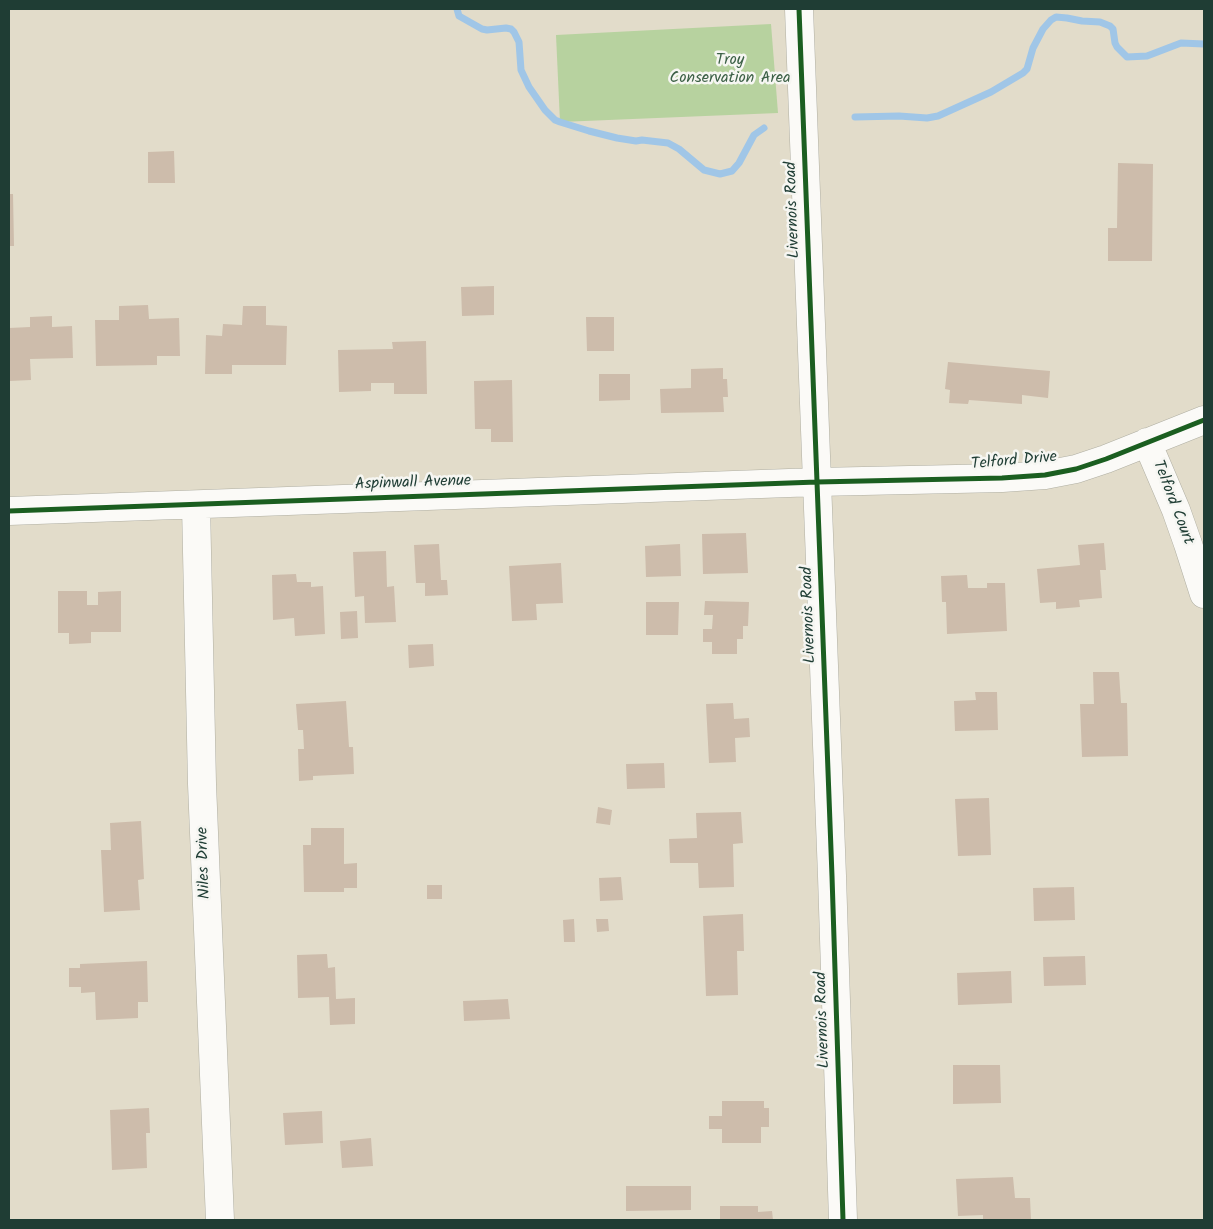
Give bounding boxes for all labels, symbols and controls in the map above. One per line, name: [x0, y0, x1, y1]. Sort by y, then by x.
park label: Troy Conservation Area: [670, 51, 790, 89]
street label: Livernois Road: [783, 161, 805, 259]
street label: Telford Drive: [970, 449, 1058, 475]
street label: Telford Court: [1147, 458, 1197, 548]
street label: Aspinwall Avenue: [355, 472, 471, 496]
street label: Livernois Road: [799, 566, 821, 664]
street label: Niles Drive: [194, 827, 216, 899]
street label: Livernois Road: [813, 971, 835, 1069]

